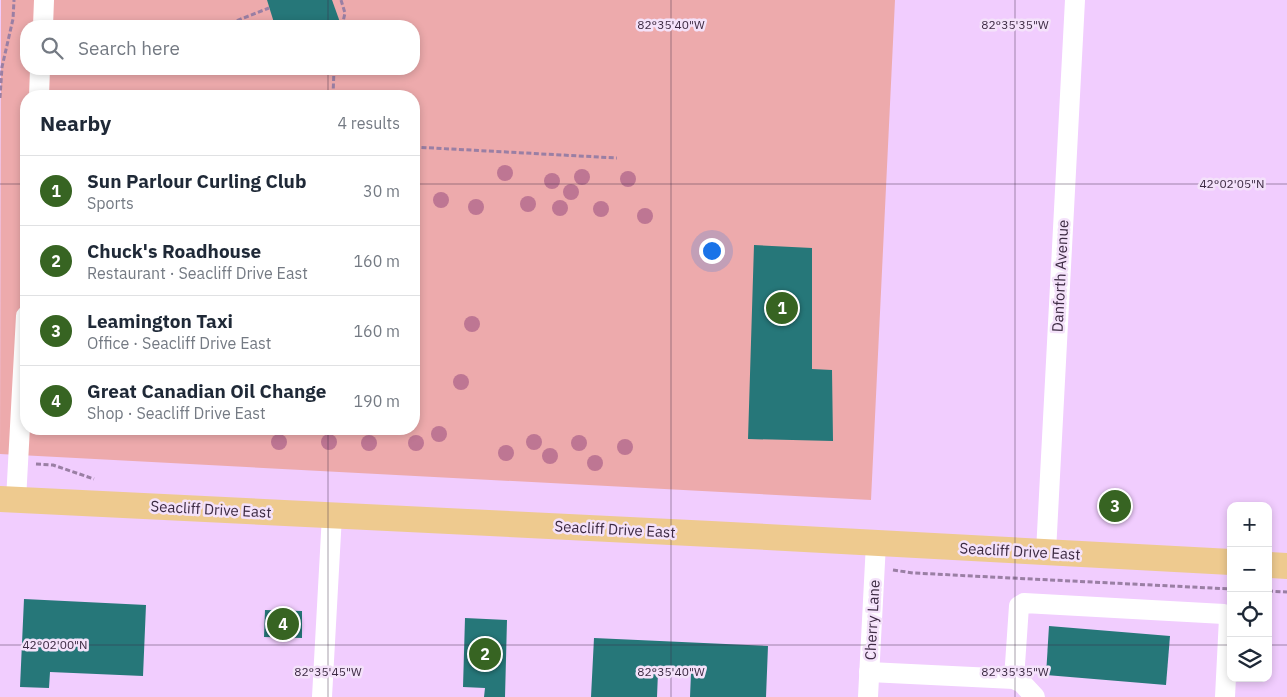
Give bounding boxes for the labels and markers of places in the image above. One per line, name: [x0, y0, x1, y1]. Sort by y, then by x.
pin: 1: [766, 289, 798, 327]
pin: 3: [1099, 487, 1131, 525]
pin: 4: [267, 605, 299, 643]
pin: 2: [469, 635, 501, 673]

